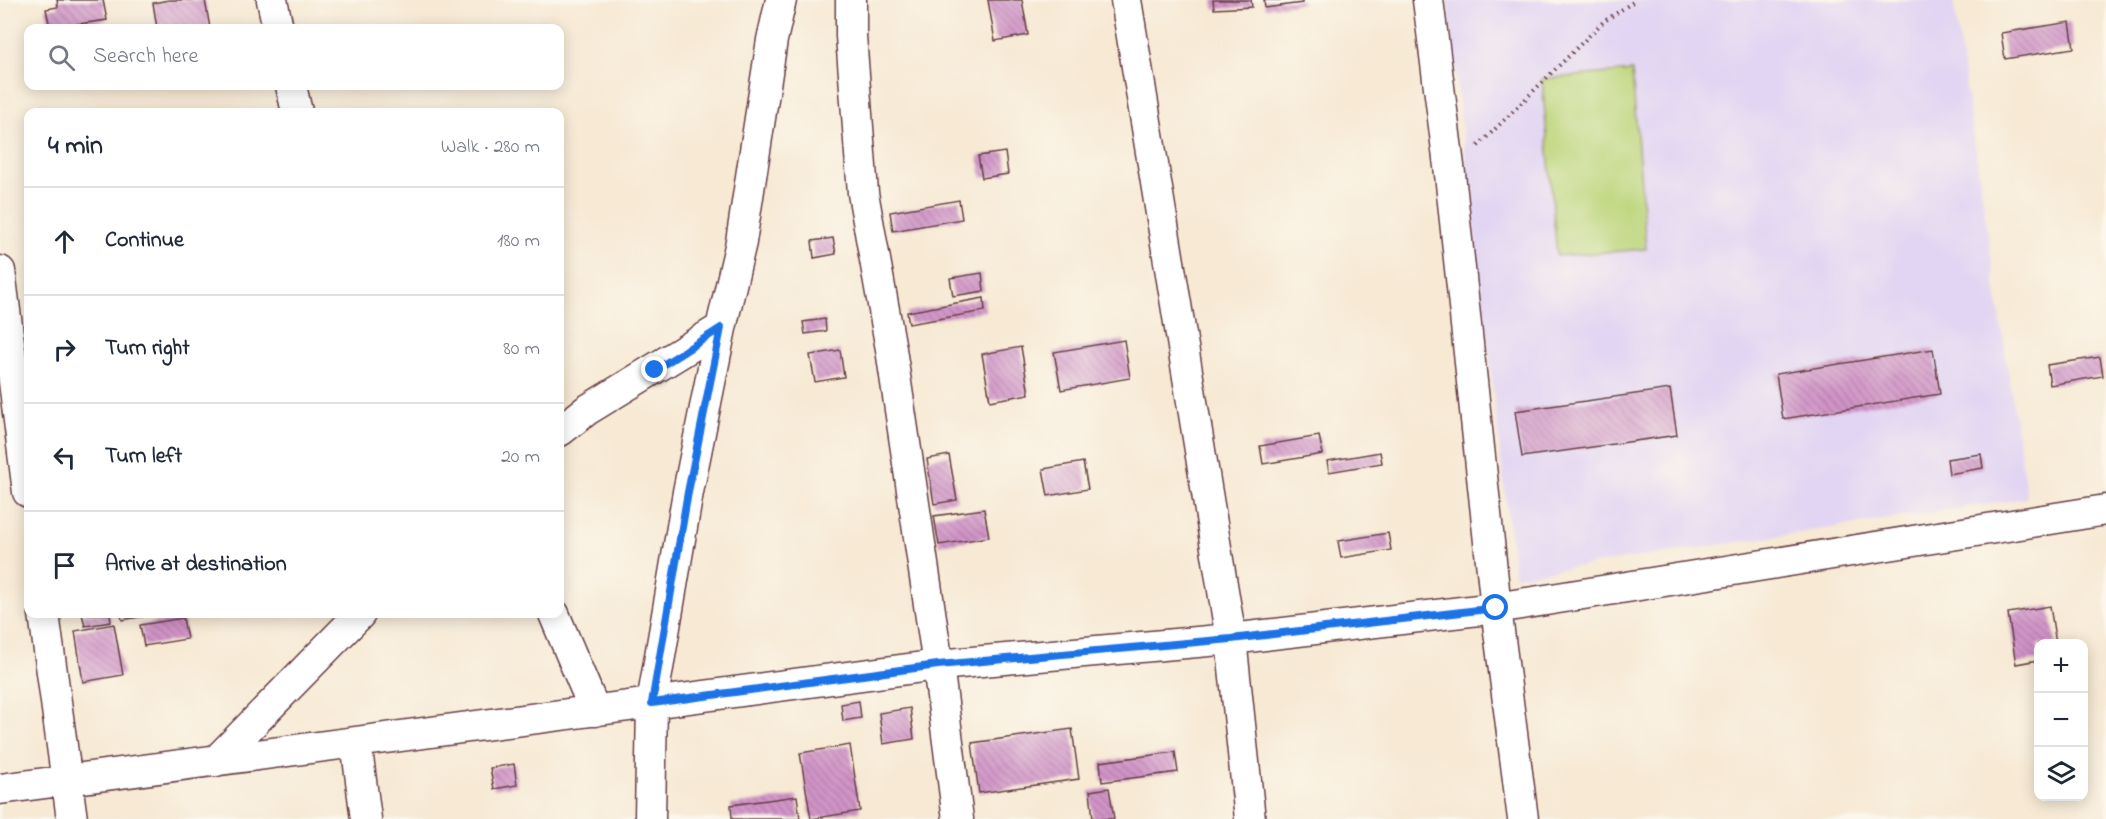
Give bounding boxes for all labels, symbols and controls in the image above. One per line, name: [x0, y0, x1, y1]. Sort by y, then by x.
search box: [24, 24, 564, 90]
icon: search: [45, 41, 78, 74]
text: Search here: [93, 41, 198, 73]
text: 4 min: [48, 128, 103, 166]
text: Walk · 280 m: [441, 133, 540, 162]
icon: ahead: [48, 225, 81, 258]
text: Continue: [105, 225, 184, 257]
text: 180 m: [497, 227, 540, 256]
icon: right: [48, 333, 81, 366]
text: Turn right: [105, 333, 190, 365]
text: 80 m: [503, 335, 540, 364]
route end: [641, 356, 667, 382]
icon: left: [48, 441, 81, 474]
text: Turn left: [105, 441, 182, 473]
text: 20 m: [501, 443, 540, 472]
icon: arrive: [48, 549, 81, 582]
text: Arrive at destination: [105, 549, 287, 581]
route start: [1482, 594, 1508, 620]
map controls: [2034, 639, 2088, 801]
button: +: [2034, 639, 2088, 693]
button: −: [2034, 693, 2088, 747]
button: layers: [2034, 747, 2088, 801]

